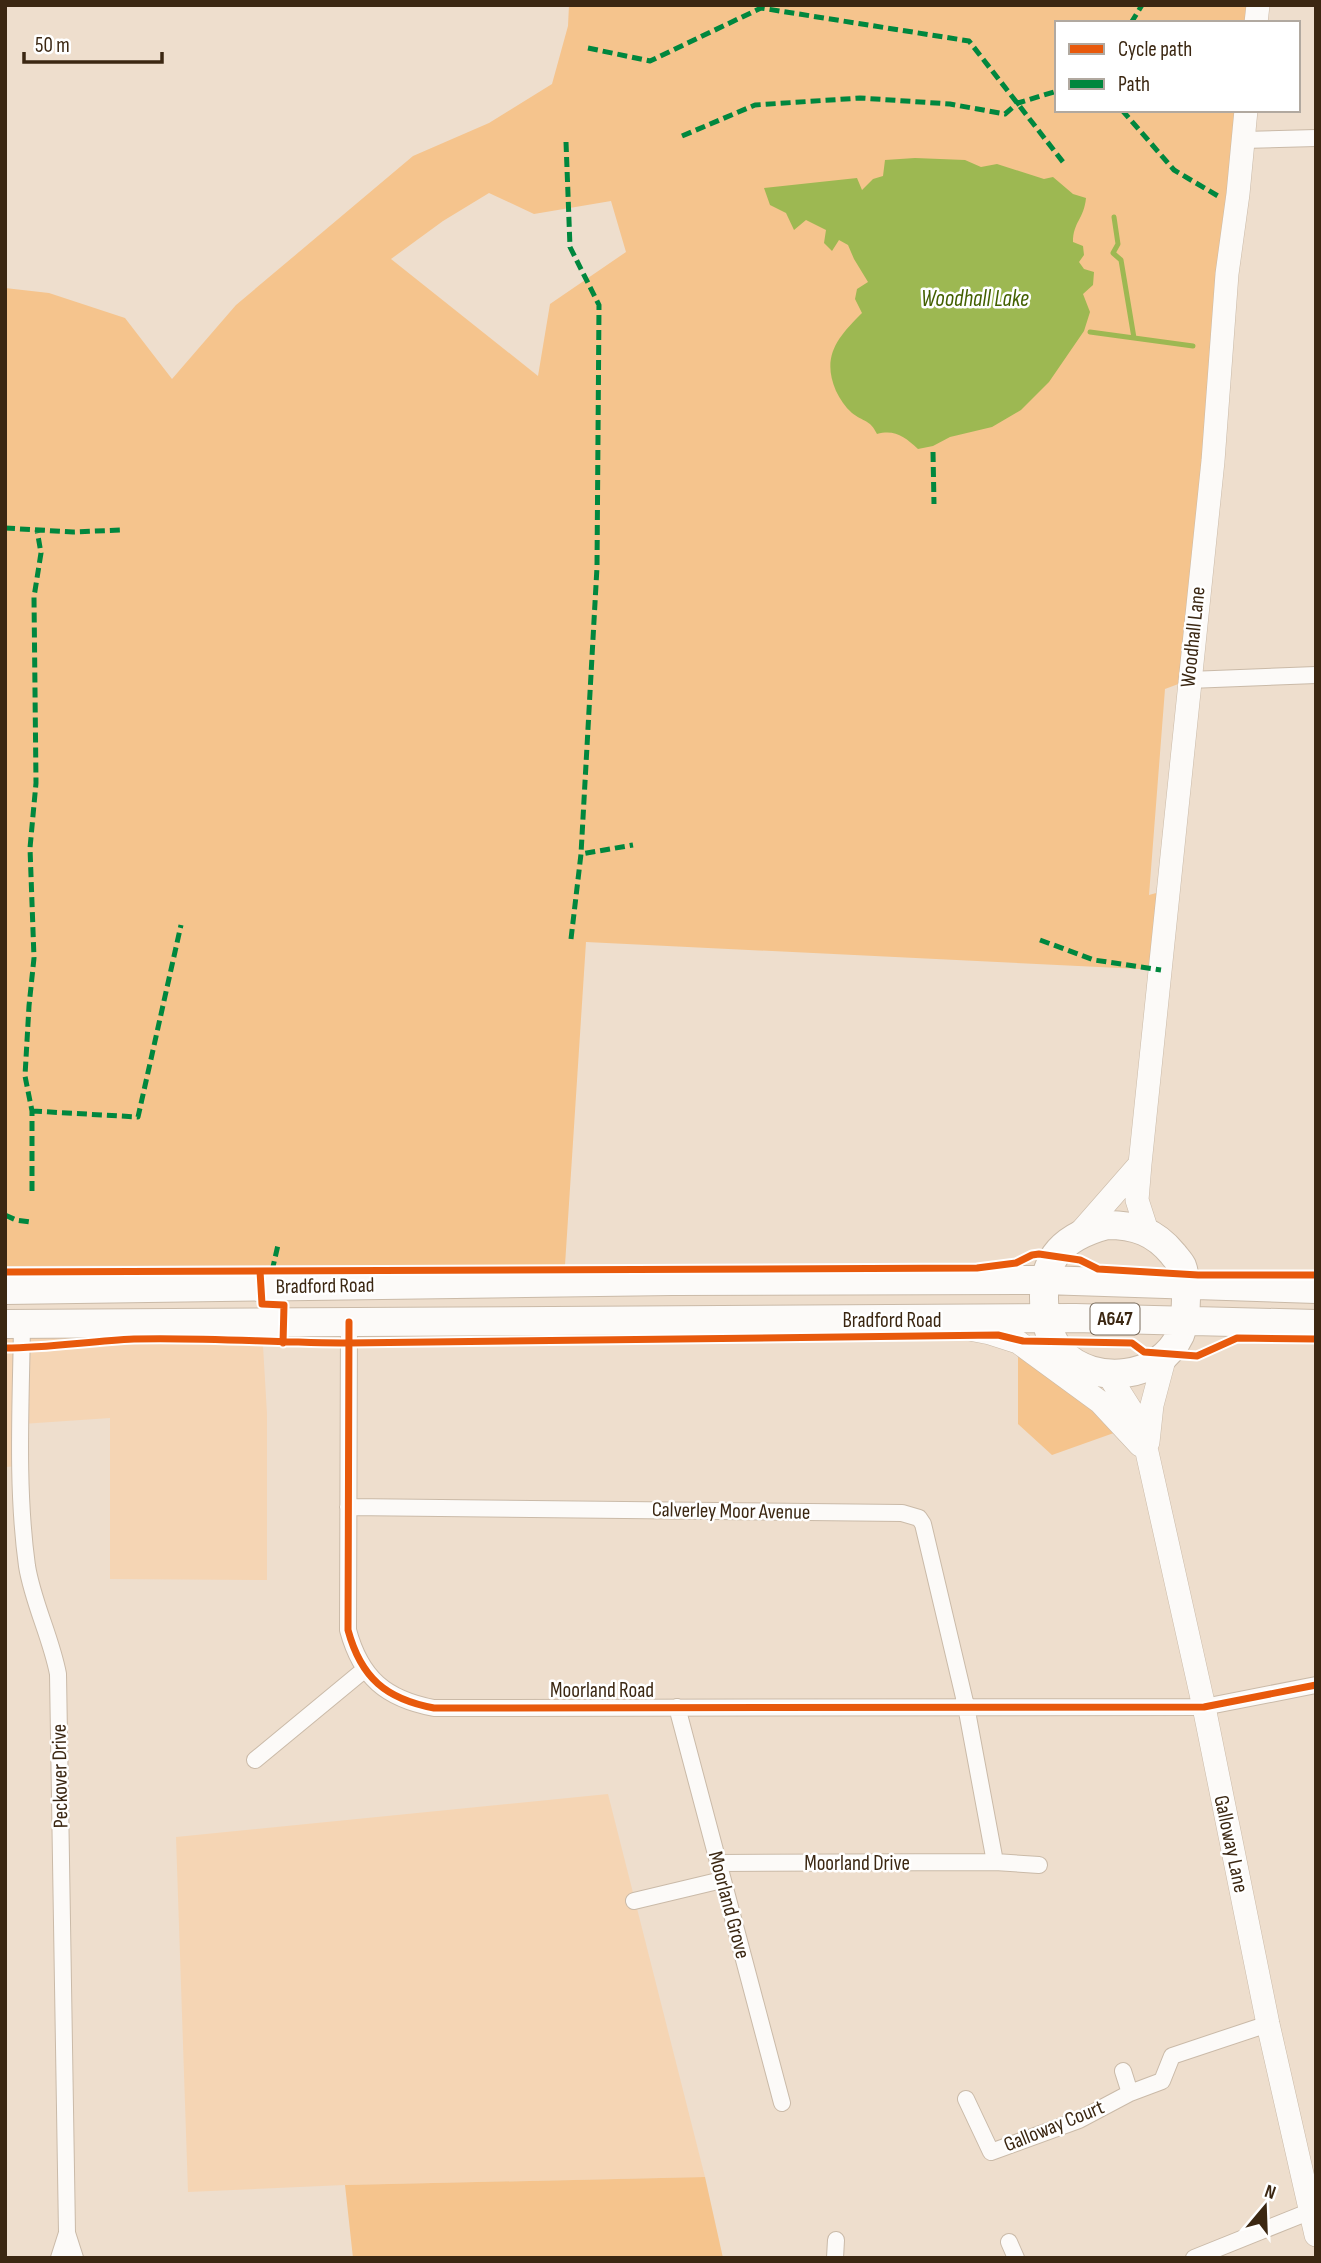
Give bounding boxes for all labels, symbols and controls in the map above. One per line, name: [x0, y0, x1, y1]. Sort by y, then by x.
scale bar: [24, 21, 163, 65]
legend: [1055, 21, 1300, 112]
text: 50 m: [35, 33, 70, 58]
text: Cycle path: [1118, 37, 1192, 62]
text: Path: [1118, 72, 1150, 97]
water label: Woodhall Lake: [921, 285, 1029, 313]
street label: Woodhall Lane: [1175, 585, 1211, 689]
street label: Bradford Road: [275, 1273, 375, 1299]
road number: A647: [1090, 1303, 1140, 1334]
street label: Bradford Road: [843, 1308, 941, 1333]
street label: Calverley Moor Avenue: [652, 1497, 810, 1525]
street label: Moorland Road: [550, 1678, 654, 1703]
street label: Peckover Drive: [47, 1724, 73, 1828]
street label: Galloway Lane: [1208, 1793, 1254, 1895]
street label: Moorland Grove: [703, 1849, 755, 1961]
street label: Moorland Drive: [804, 1851, 910, 1876]
street label: Galloway Court: [1000, 2095, 1108, 2157]
north arrow: [1230, 2172, 1300, 2242]
text: N: [1262, 2180, 1279, 2205]

